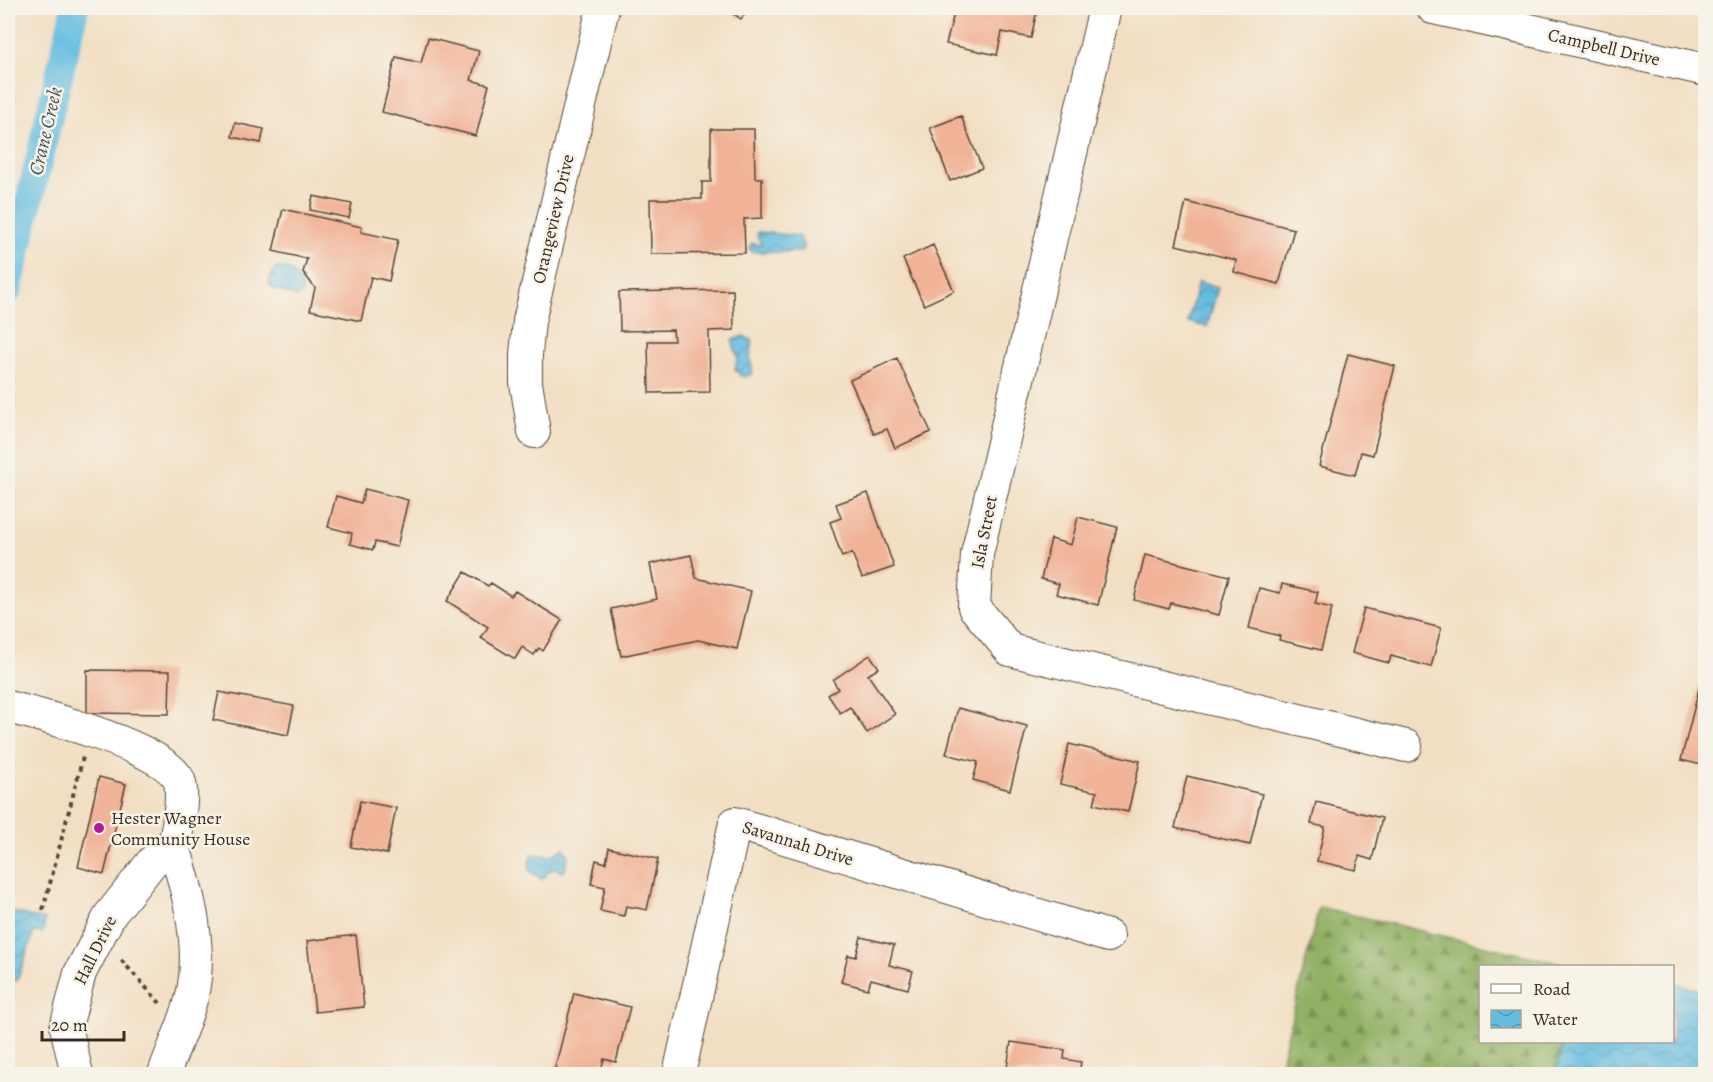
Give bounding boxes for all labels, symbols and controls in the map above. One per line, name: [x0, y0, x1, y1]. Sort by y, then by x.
street label: Campbell Drive: [1546, 22, 1662, 72]
water label: Crane Creek: [22, 84, 69, 178]
street label: Orangeview Drive: [526, 152, 580, 286]
street label: Isla Street: [965, 493, 1003, 571]
place label: Hester Wagner Community House: [111, 806, 250, 851]
street label: Savannah Drive: [739, 815, 857, 871]
marker: Hester Wagner Community House: [92, 821, 106, 835]
street label: Hall Drive: [68, 911, 122, 989]
legend: [1479, 965, 1674, 1043]
text: Road: [1533, 977, 1571, 1001]
scale bar: [42, 1004, 124, 1042]
text: Water: [1532, 1007, 1578, 1031]
text: 20 m: [51, 1013, 88, 1037]

